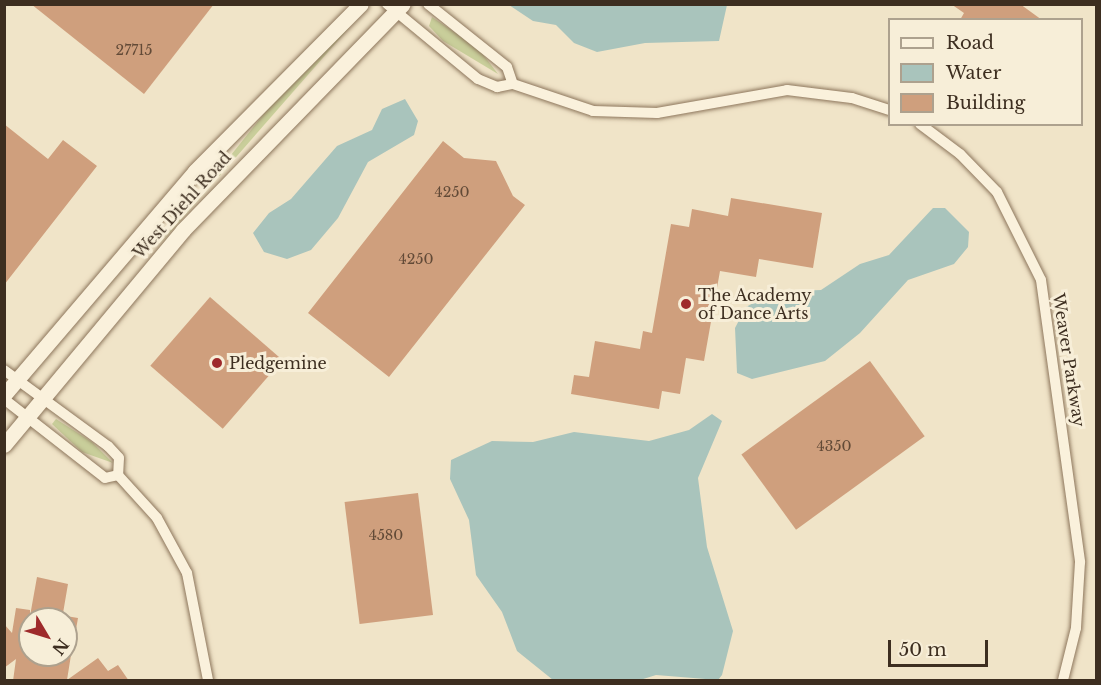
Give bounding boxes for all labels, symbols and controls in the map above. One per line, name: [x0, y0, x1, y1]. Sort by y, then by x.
legend: [888, 18, 1083, 126]
text: Road: [946, 32, 994, 54]
house number: 27715: [116, 42, 152, 58]
text: Water: [946, 62, 1001, 84]
text: Building: [946, 92, 1025, 114]
street label: West Diehl Road: [129, 148, 235, 262]
house number: 4250: [435, 184, 469, 200]
house number: 4250: [399, 251, 433, 267]
place label: The Academy of Dance Arts: [698, 285, 812, 323]
street label: Weaver Parkway: [1049, 292, 1089, 428]
marker: The Academy of Dance Arts: [679, 297, 693, 311]
place label: Pledgemine: [229, 353, 327, 373]
marker: Pledgemine: [210, 356, 224, 370]
house number: 4350: [817, 438, 851, 454]
house number: 4580: [369, 527, 403, 543]
north arrow: [18, 607, 78, 667]
scale bar: [891, 628, 992, 666]
text: N: [48, 635, 73, 659]
text: 50 m: [899, 639, 947, 661]

